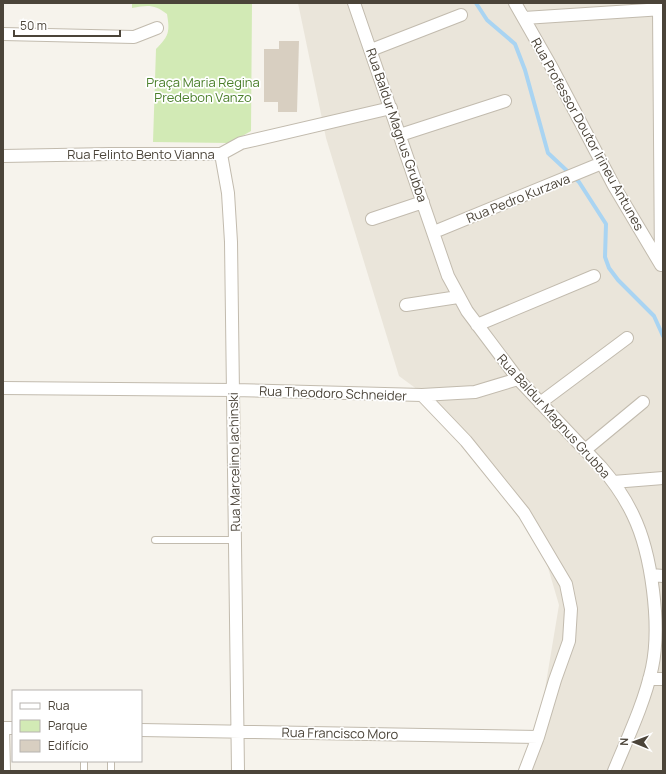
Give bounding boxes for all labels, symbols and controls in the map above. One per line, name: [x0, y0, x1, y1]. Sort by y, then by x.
scale bar: [14, 12, 120, 38]
text: 50 m: [20, 17, 47, 34]
street label: Rua Professor Doutor Irineu Antunes: [527, 34, 649, 234]
street label: Rua Baldur Magnus Grubba: [362, 46, 432, 204]
park label: Praça Maria Regina Predebon Vanzo: [146, 73, 260, 106]
street label: Rua Felinto Bento Vianna: [67, 145, 215, 163]
street label: Rua Pedro Kurzava: [464, 169, 572, 227]
street label: Rua Baldur Magnus Grubba: [493, 350, 615, 482]
street label: Rua Theodoro Schneider: [259, 381, 408, 405]
street label: Rua Marcelino Iachinski: [224, 392, 244, 532]
legend: [12, 690, 142, 762]
text: Rua: [48, 697, 69, 714]
text: Parque: [48, 717, 87, 734]
north arrow: [614, 722, 654, 762]
street label: Rua Francisco Moro: [282, 723, 399, 743]
text: Edifício: [48, 737, 88, 754]
text: N: [616, 738, 631, 746]

